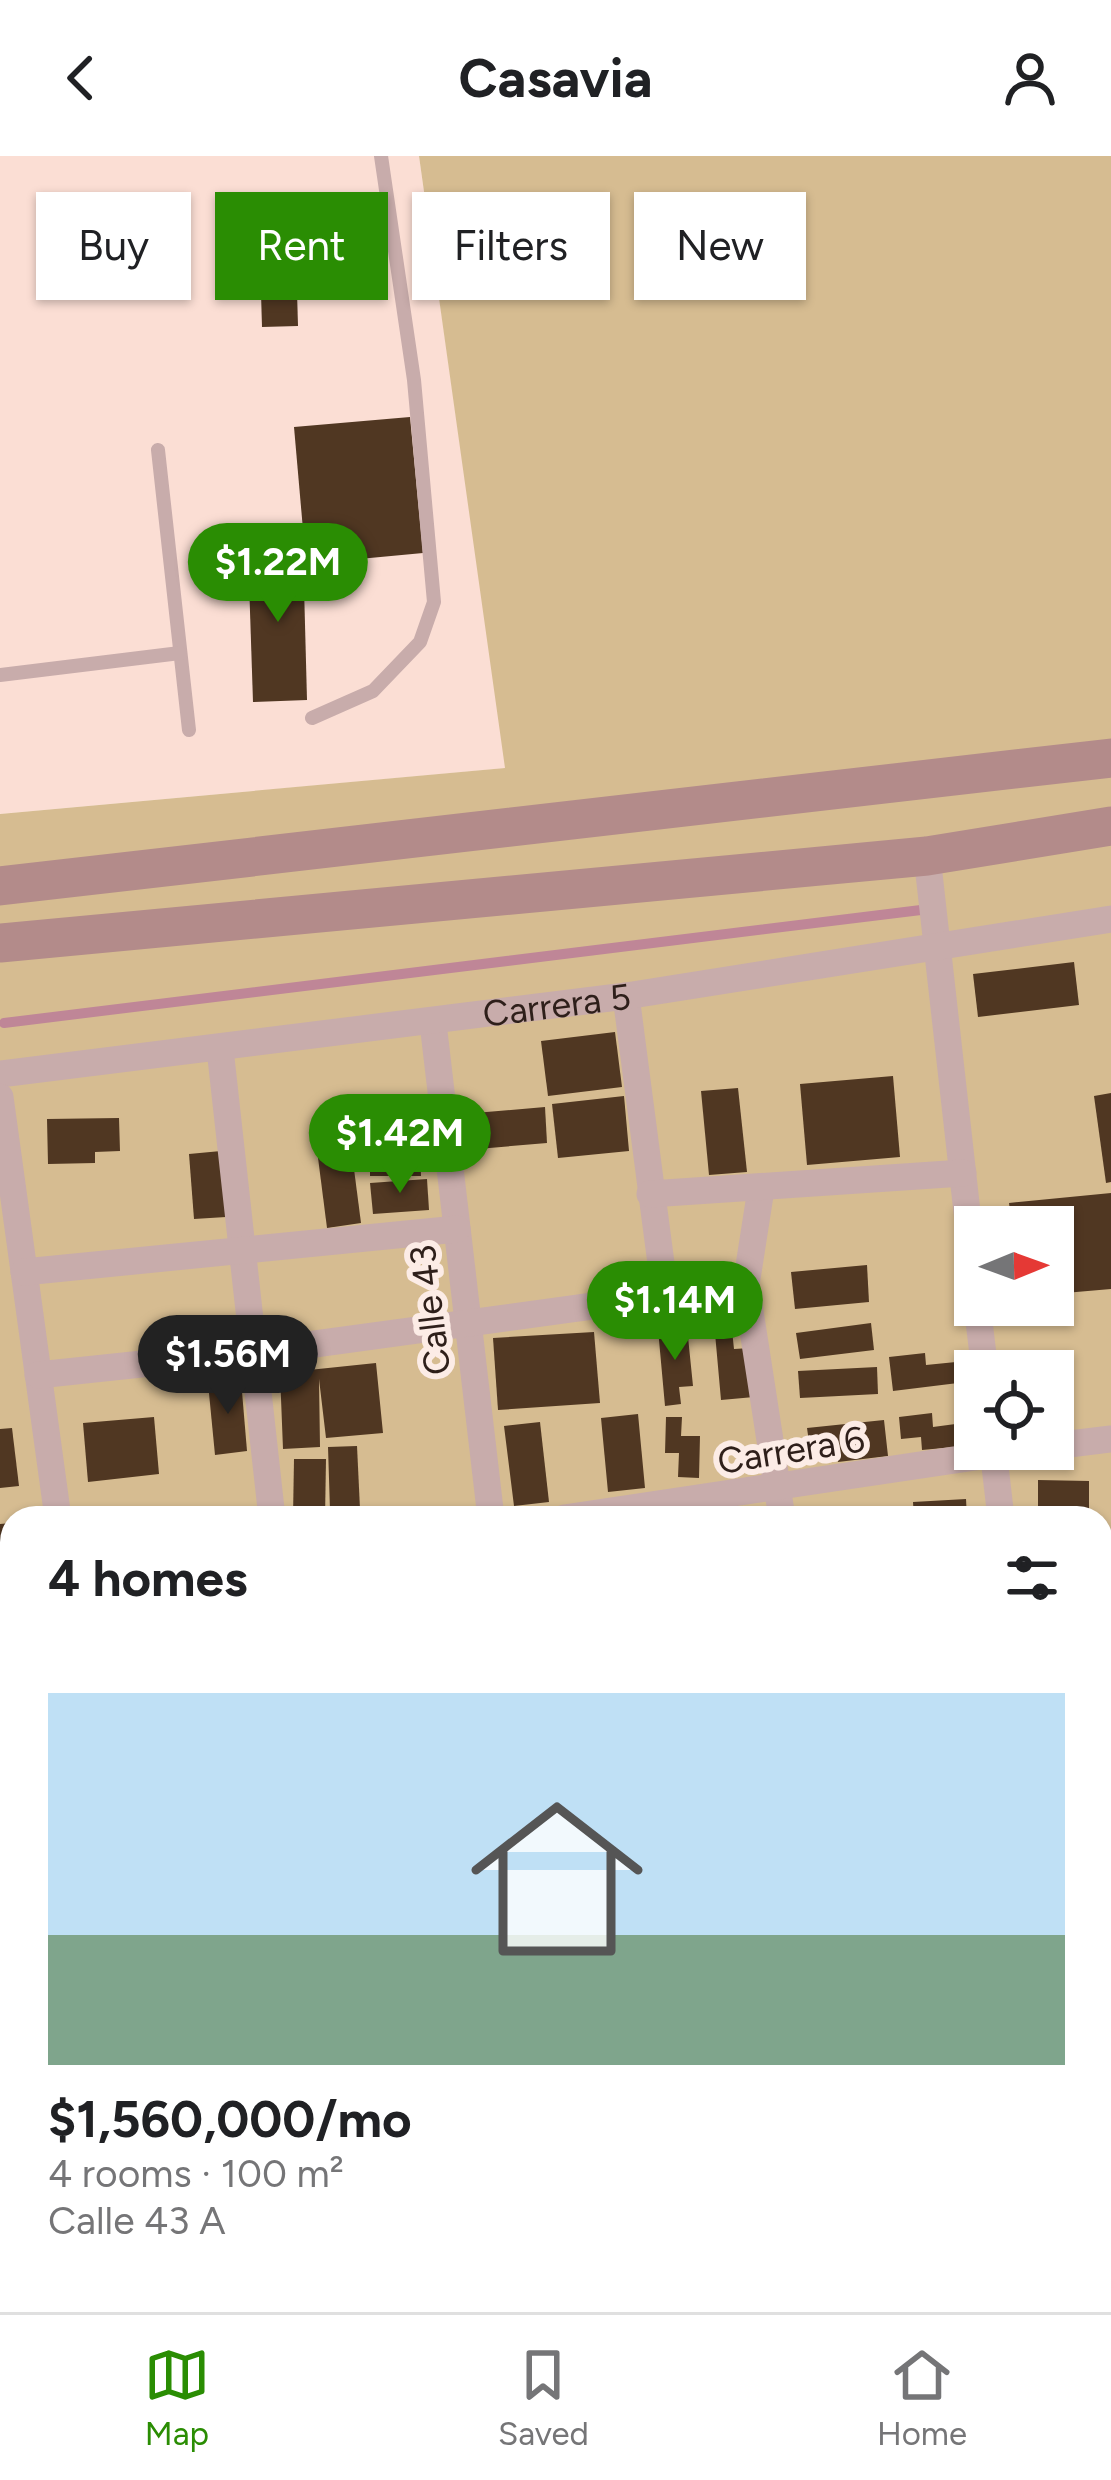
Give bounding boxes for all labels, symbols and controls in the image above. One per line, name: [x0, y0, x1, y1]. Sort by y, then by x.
icon: back: [48, 45, 114, 111]
icon: person: [997, 45, 1063, 111]
text: Casavia: [458, 46, 653, 111]
chip: Buy: [36, 192, 191, 300]
chip: Rent: [215, 192, 388, 300]
chip: Filters: [412, 192, 610, 300]
chip: New: [634, 192, 806, 300]
pin: $1.22M: [180, 523, 376, 625]
text: $1.22M: [215, 538, 341, 585]
street label: Carrera 5: [480, 974, 633, 1035]
pin: $1.42M: [302, 1094, 498, 1196]
text: $1.42M: [336, 1109, 464, 1156]
north arrow: [954, 1206, 1074, 1326]
map controls: [954, 1206, 1074, 1470]
street label: Calle 43: [401, 1243, 459, 1377]
pin: $1.14M: [577, 1261, 773, 1363]
text: $1.14M: [614, 1276, 736, 1323]
pin: $1.56M: [130, 1315, 326, 1417]
text: $1.56M: [165, 1330, 291, 1377]
button: locate: [954, 1350, 1074, 1470]
street label: Carrera 6: [714, 1417, 868, 1483]
icon: filters: [999, 1545, 1065, 1611]
text: 4 homes: [48, 1548, 248, 1609]
icon: home: [449, 1771, 665, 1987]
text: $1,560,000/mo: [48, 2089, 412, 2150]
text: 4 rooms · 100 m²: [48, 2150, 344, 2197]
text: Calle 43 A: [48, 2197, 226, 2244]
tab: Map: [144, 2342, 210, 2453]
tab: Saved: [498, 2342, 589, 2453]
tab: Home: [877, 2342, 967, 2453]

